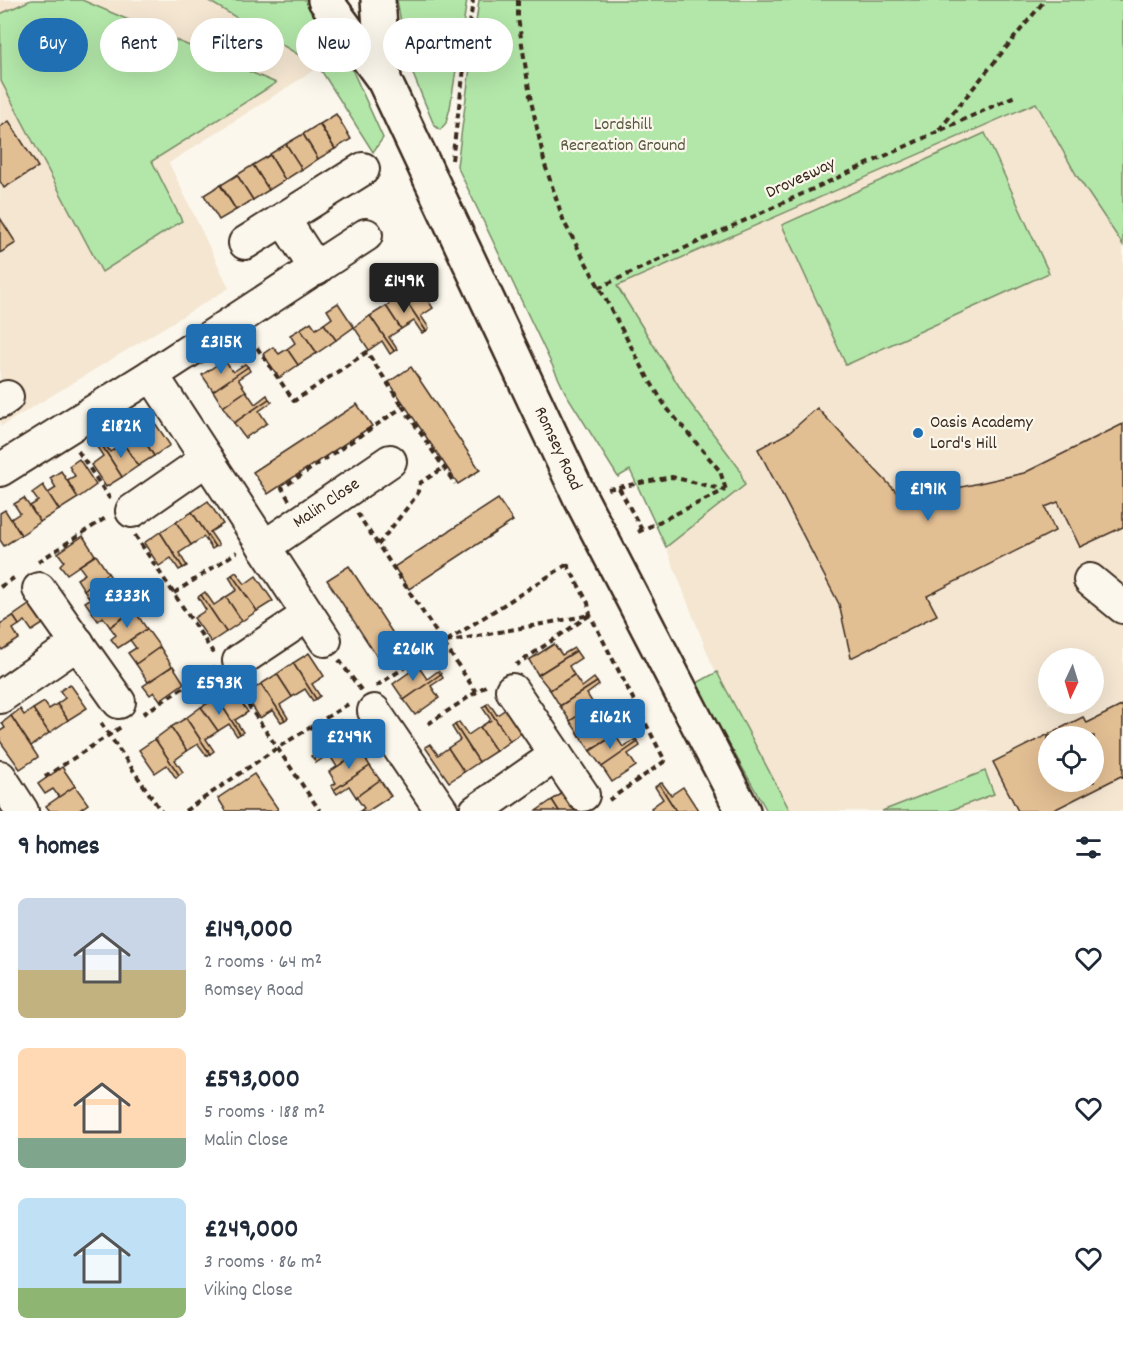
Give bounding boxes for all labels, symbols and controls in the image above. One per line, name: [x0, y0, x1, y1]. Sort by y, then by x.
chip: Buy: [18, 18, 88, 72]
chip: Rent: [100, 18, 178, 72]
chip: Filters: [190, 18, 284, 72]
chip: New: [296, 18, 371, 72]
chip: Apartment: [383, 18, 513, 72]
park label: Lordshill Recreation Ground: [560, 113, 686, 159]
street label: Drovesway: [762, 152, 841, 206]
pin: £149K: [362, 263, 446, 314]
text: £149K: [383, 268, 425, 296]
pin: £315K: [179, 324, 263, 375]
text: £315K: [200, 329, 242, 357]
street label: Romsey Road: [527, 403, 587, 495]
pin: £182K: [79, 408, 163, 459]
place label: Oasis Academy Lord's Hill: [930, 411, 1034, 457]
text: £182K: [101, 413, 141, 441]
marker: Oasis Academy Lord's Hill: [911, 426, 925, 440]
pin: £191K: [886, 471, 970, 522]
street label: Malin Close: [289, 472, 365, 536]
text: £191K: [909, 476, 947, 504]
pin: £333K: [85, 578, 169, 629]
text: £333K: [104, 583, 150, 611]
pin: £261K: [371, 631, 455, 682]
text: £261K: [392, 636, 434, 664]
north arrow: [1038, 648, 1104, 714]
map controls: [1038, 648, 1104, 792]
pin: £593K: [177, 665, 261, 716]
text: £593K: [196, 670, 242, 698]
pin: £162K: [568, 699, 652, 750]
text: £162K: [589, 704, 631, 732]
pin: £249K: [307, 719, 391, 770]
text: £249K: [326, 724, 372, 752]
button: locate: [1038, 726, 1104, 792]
text: 9 homes: [18, 829, 100, 866]
icon: filters: [1072, 831, 1105, 864]
text: £149,000: [204, 912, 293, 949]
icon: home: [66, 922, 138, 994]
icon: heart: [1072, 942, 1105, 975]
text: 2 rooms · 64 m²: [204, 949, 322, 977]
text: Romsey Road: [204, 977, 304, 1005]
text: £593,000: [204, 1062, 300, 1099]
icon: home: [66, 1072, 138, 1144]
icon: heart: [1072, 1092, 1105, 1125]
text: 5 rooms · 188 m²: [204, 1099, 325, 1127]
text: Malin Close: [204, 1127, 288, 1155]
text: £249,000: [204, 1212, 299, 1249]
icon: home: [66, 1222, 138, 1294]
icon: heart: [1072, 1242, 1105, 1275]
text: 3 rooms · 86 m²: [204, 1249, 322, 1277]
text: Viking Close: [204, 1277, 292, 1305]

